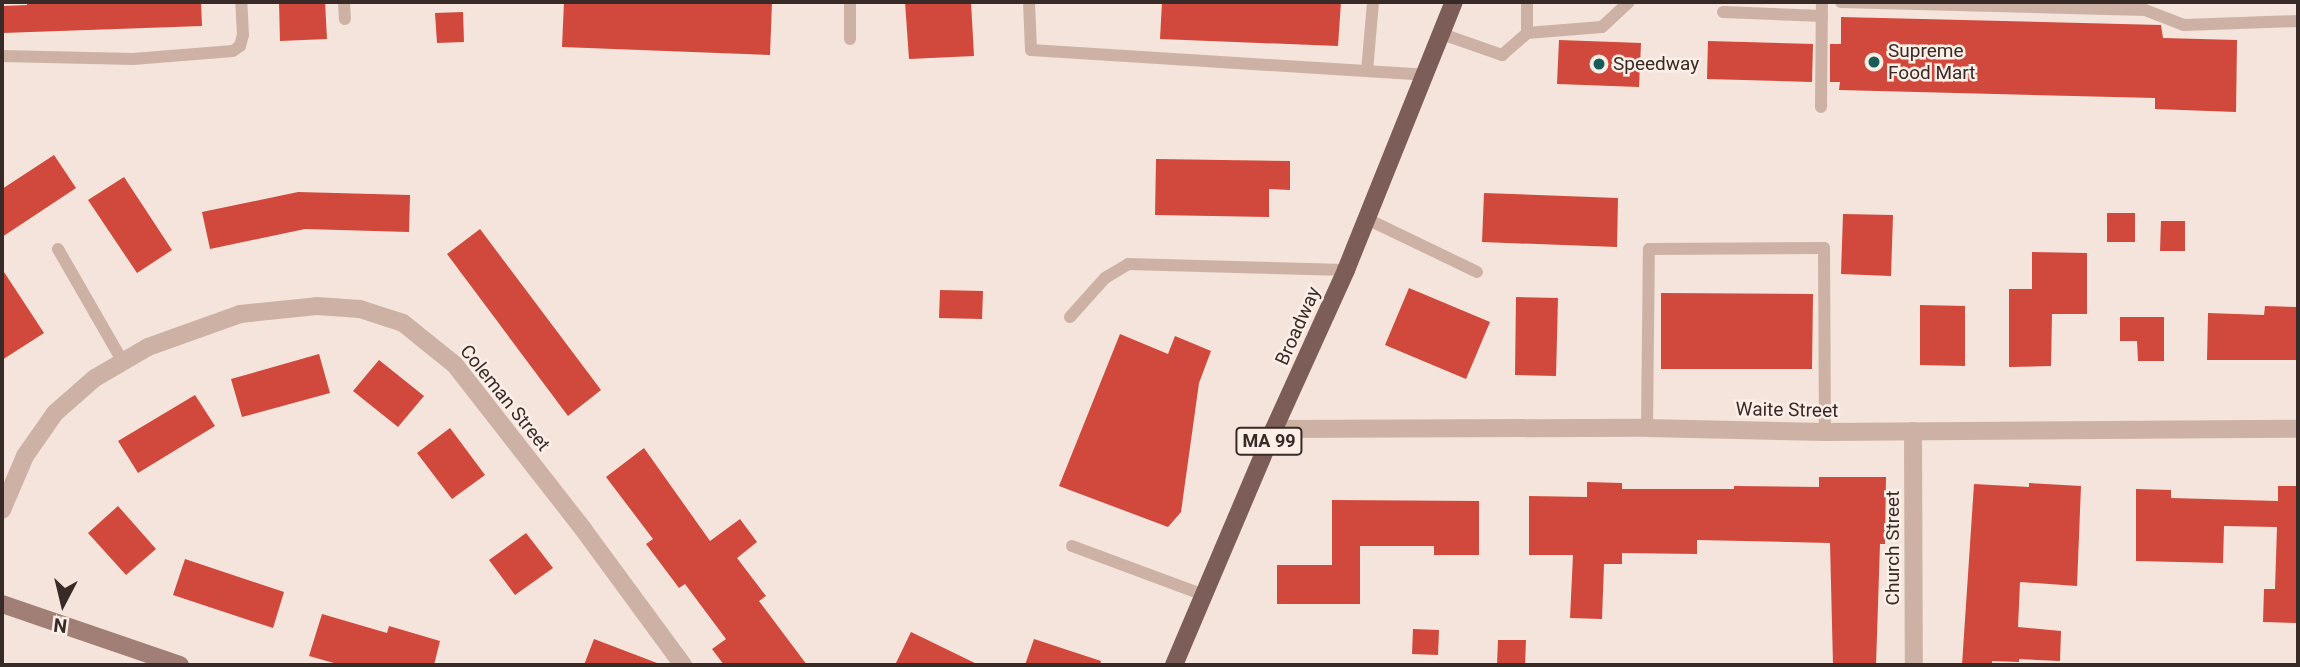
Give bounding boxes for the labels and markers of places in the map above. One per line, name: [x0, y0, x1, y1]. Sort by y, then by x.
place label: Supreme Food Mart: [1888, 40, 1975, 84]
place label: Speedway: [1613, 53, 1699, 75]
marker: Supreme Food Mart: [1866, 54, 1882, 70]
marker: Speedway: [1591, 56, 1607, 72]

